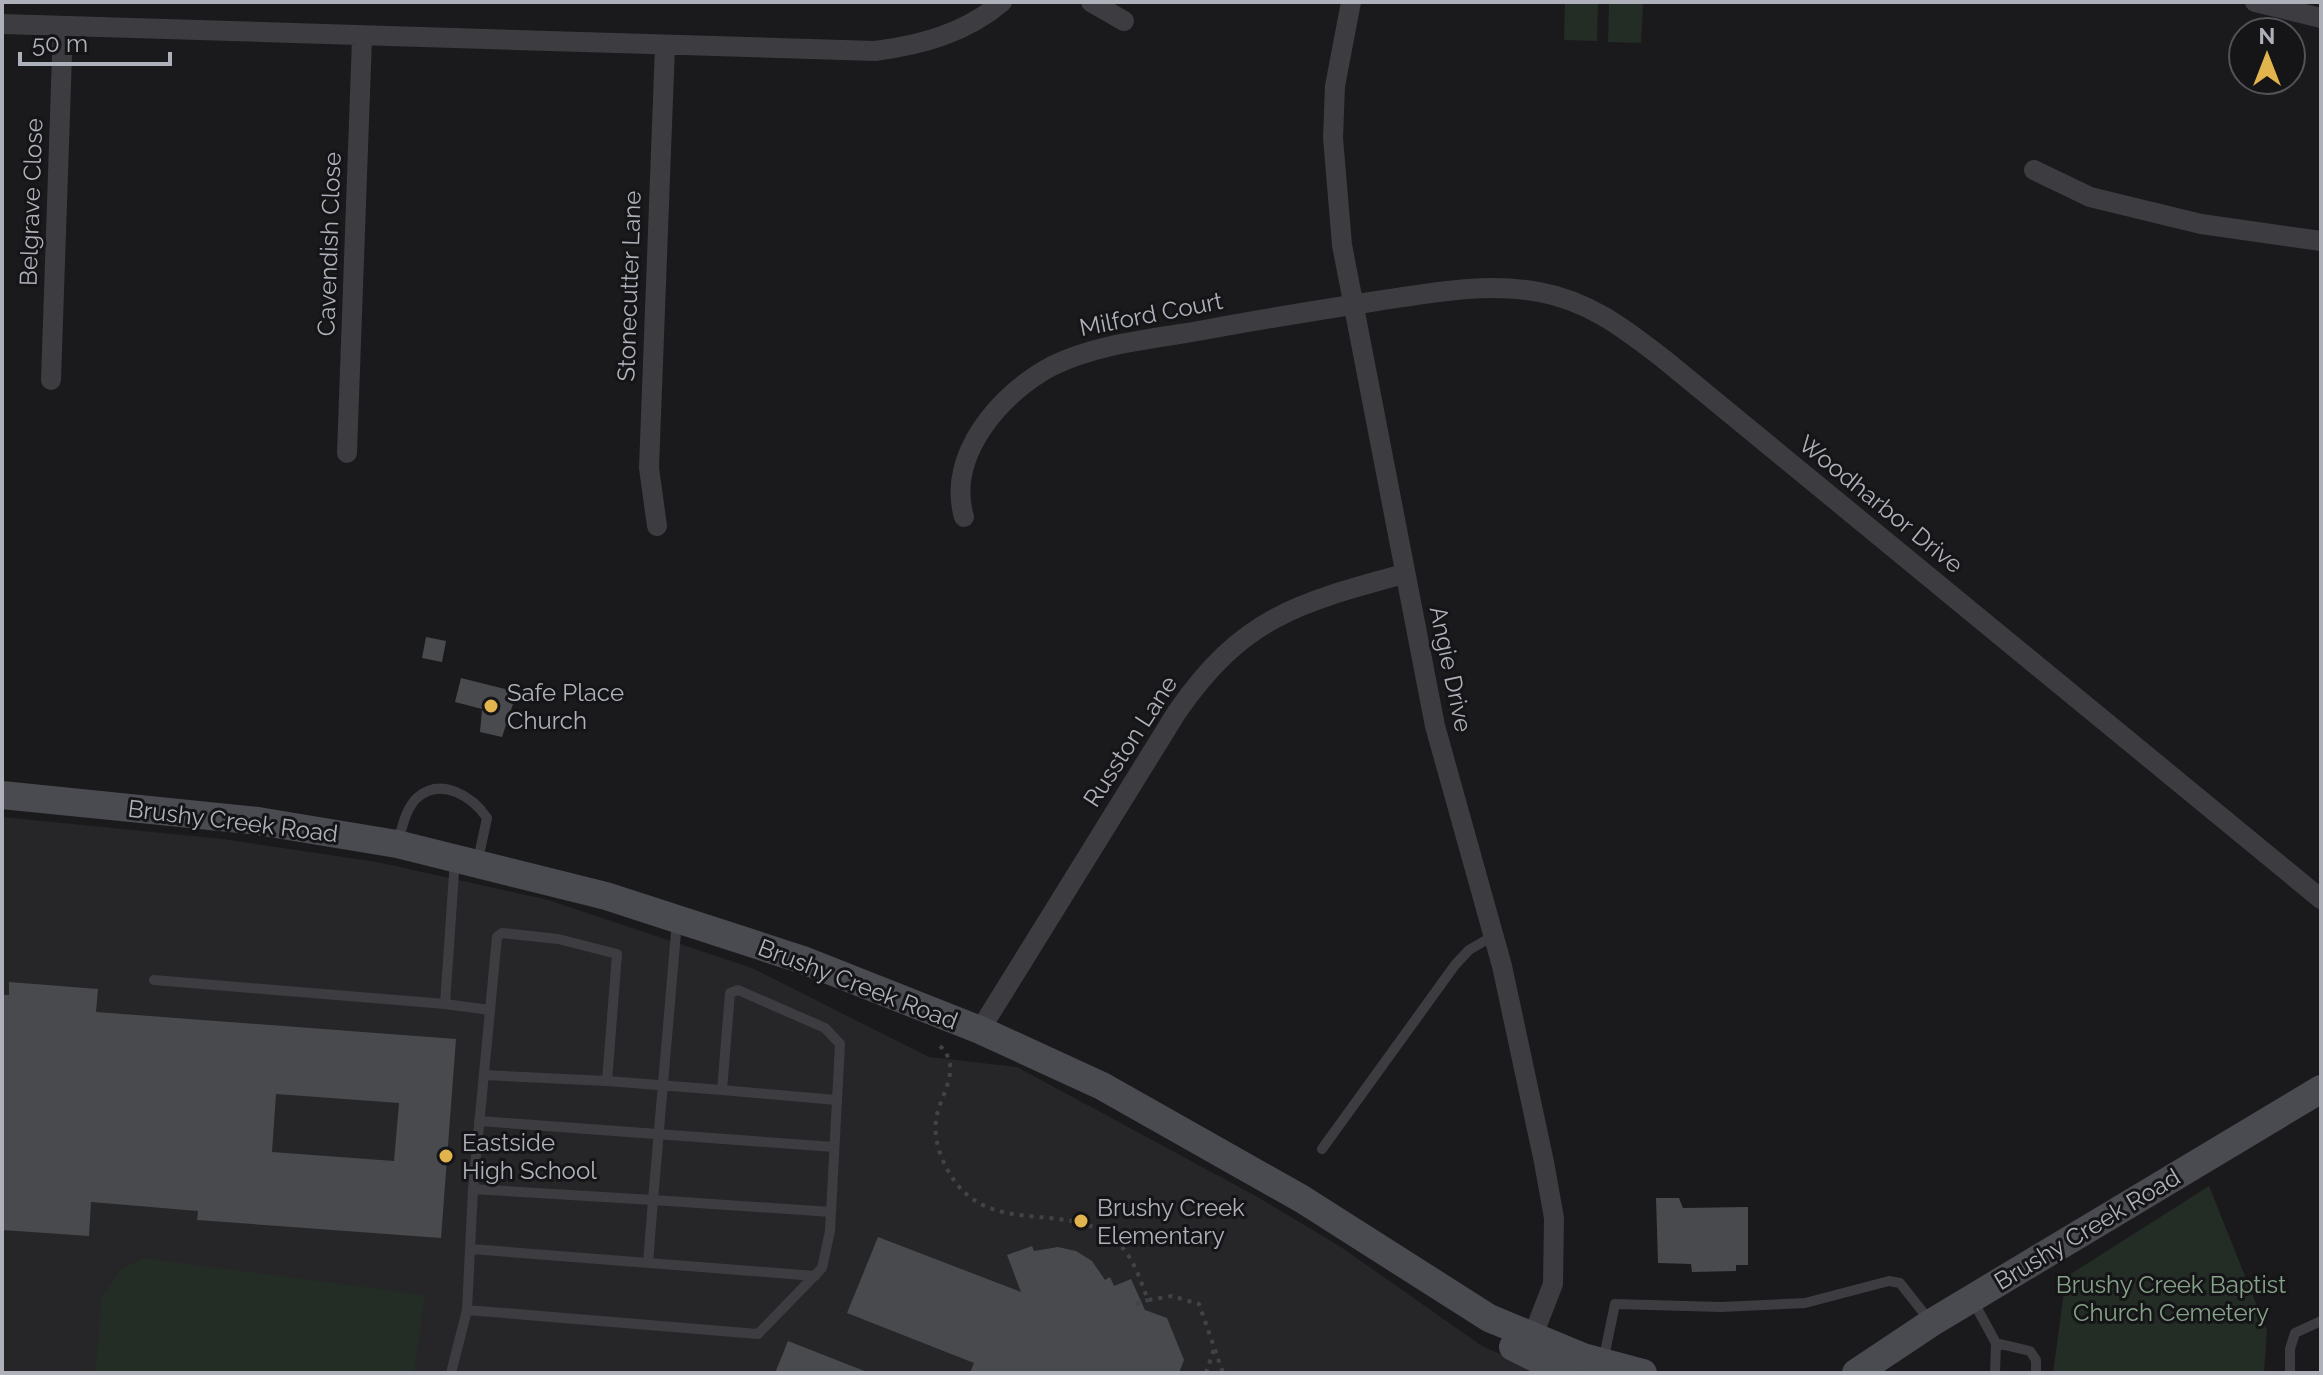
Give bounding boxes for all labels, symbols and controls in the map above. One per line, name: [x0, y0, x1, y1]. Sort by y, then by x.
scale bar: [20, 16, 170, 66]
north arrow: [2227, 16, 2307, 96]
text: N: [2259, 23, 2275, 49]
text: 50 m: [32, 29, 88, 58]
street label: Belgrave Close: [14, 118, 48, 286]
street label: Cavendish Close: [311, 151, 347, 337]
street label: Stonecutter Lane: [611, 190, 647, 382]
street label: Milford Court: [1077, 286, 1225, 342]
street label: Woodharbor Drive: [1793, 429, 1969, 579]
street label: Angie Drive: [1424, 603, 1478, 735]
street label: Russton Lane: [1077, 670, 1183, 812]
place label: Safe Place Church: [507, 678, 624, 735]
marker: Safe Place Church: [482, 697, 500, 715]
street label: Brushy Creek Road: [126, 794, 340, 848]
street label: Brushy Creek Road: [754, 933, 962, 1035]
place label: Eastside High School: [462, 1128, 597, 1185]
marker: Eastside High School: [437, 1147, 455, 1165]
street label: Brushy Creek Road: [1989, 1162, 2185, 1296]
place label: Brushy Creek Elementary: [1097, 1193, 1245, 1250]
marker: Brushy Creek Elementary: [1072, 1212, 1090, 1230]
park label: Brushy Creek Baptist Church Cemetery: [2056, 1270, 2286, 1327]

